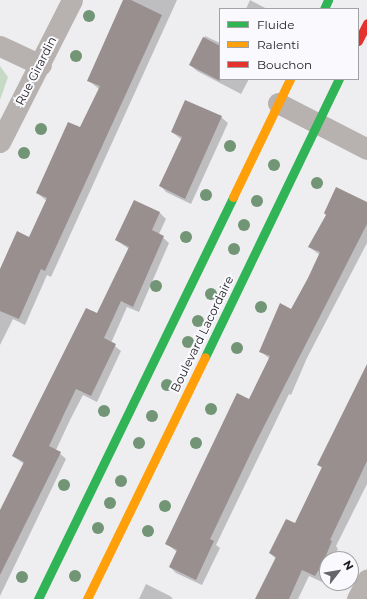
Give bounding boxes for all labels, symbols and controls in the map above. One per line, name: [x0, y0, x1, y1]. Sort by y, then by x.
legend: [219, 8, 359, 80]
text: Fluide: [257, 17, 295, 32]
street label: Rue Girardin: [13, 34, 59, 108]
text: Ralenti: [257, 37, 299, 52]
text: Bouchon: [257, 57, 312, 72]
street label: Boulevard Lacordaire: [168, 273, 236, 395]
north arrow: [319, 551, 359, 591]
text: N: [340, 558, 357, 573]

